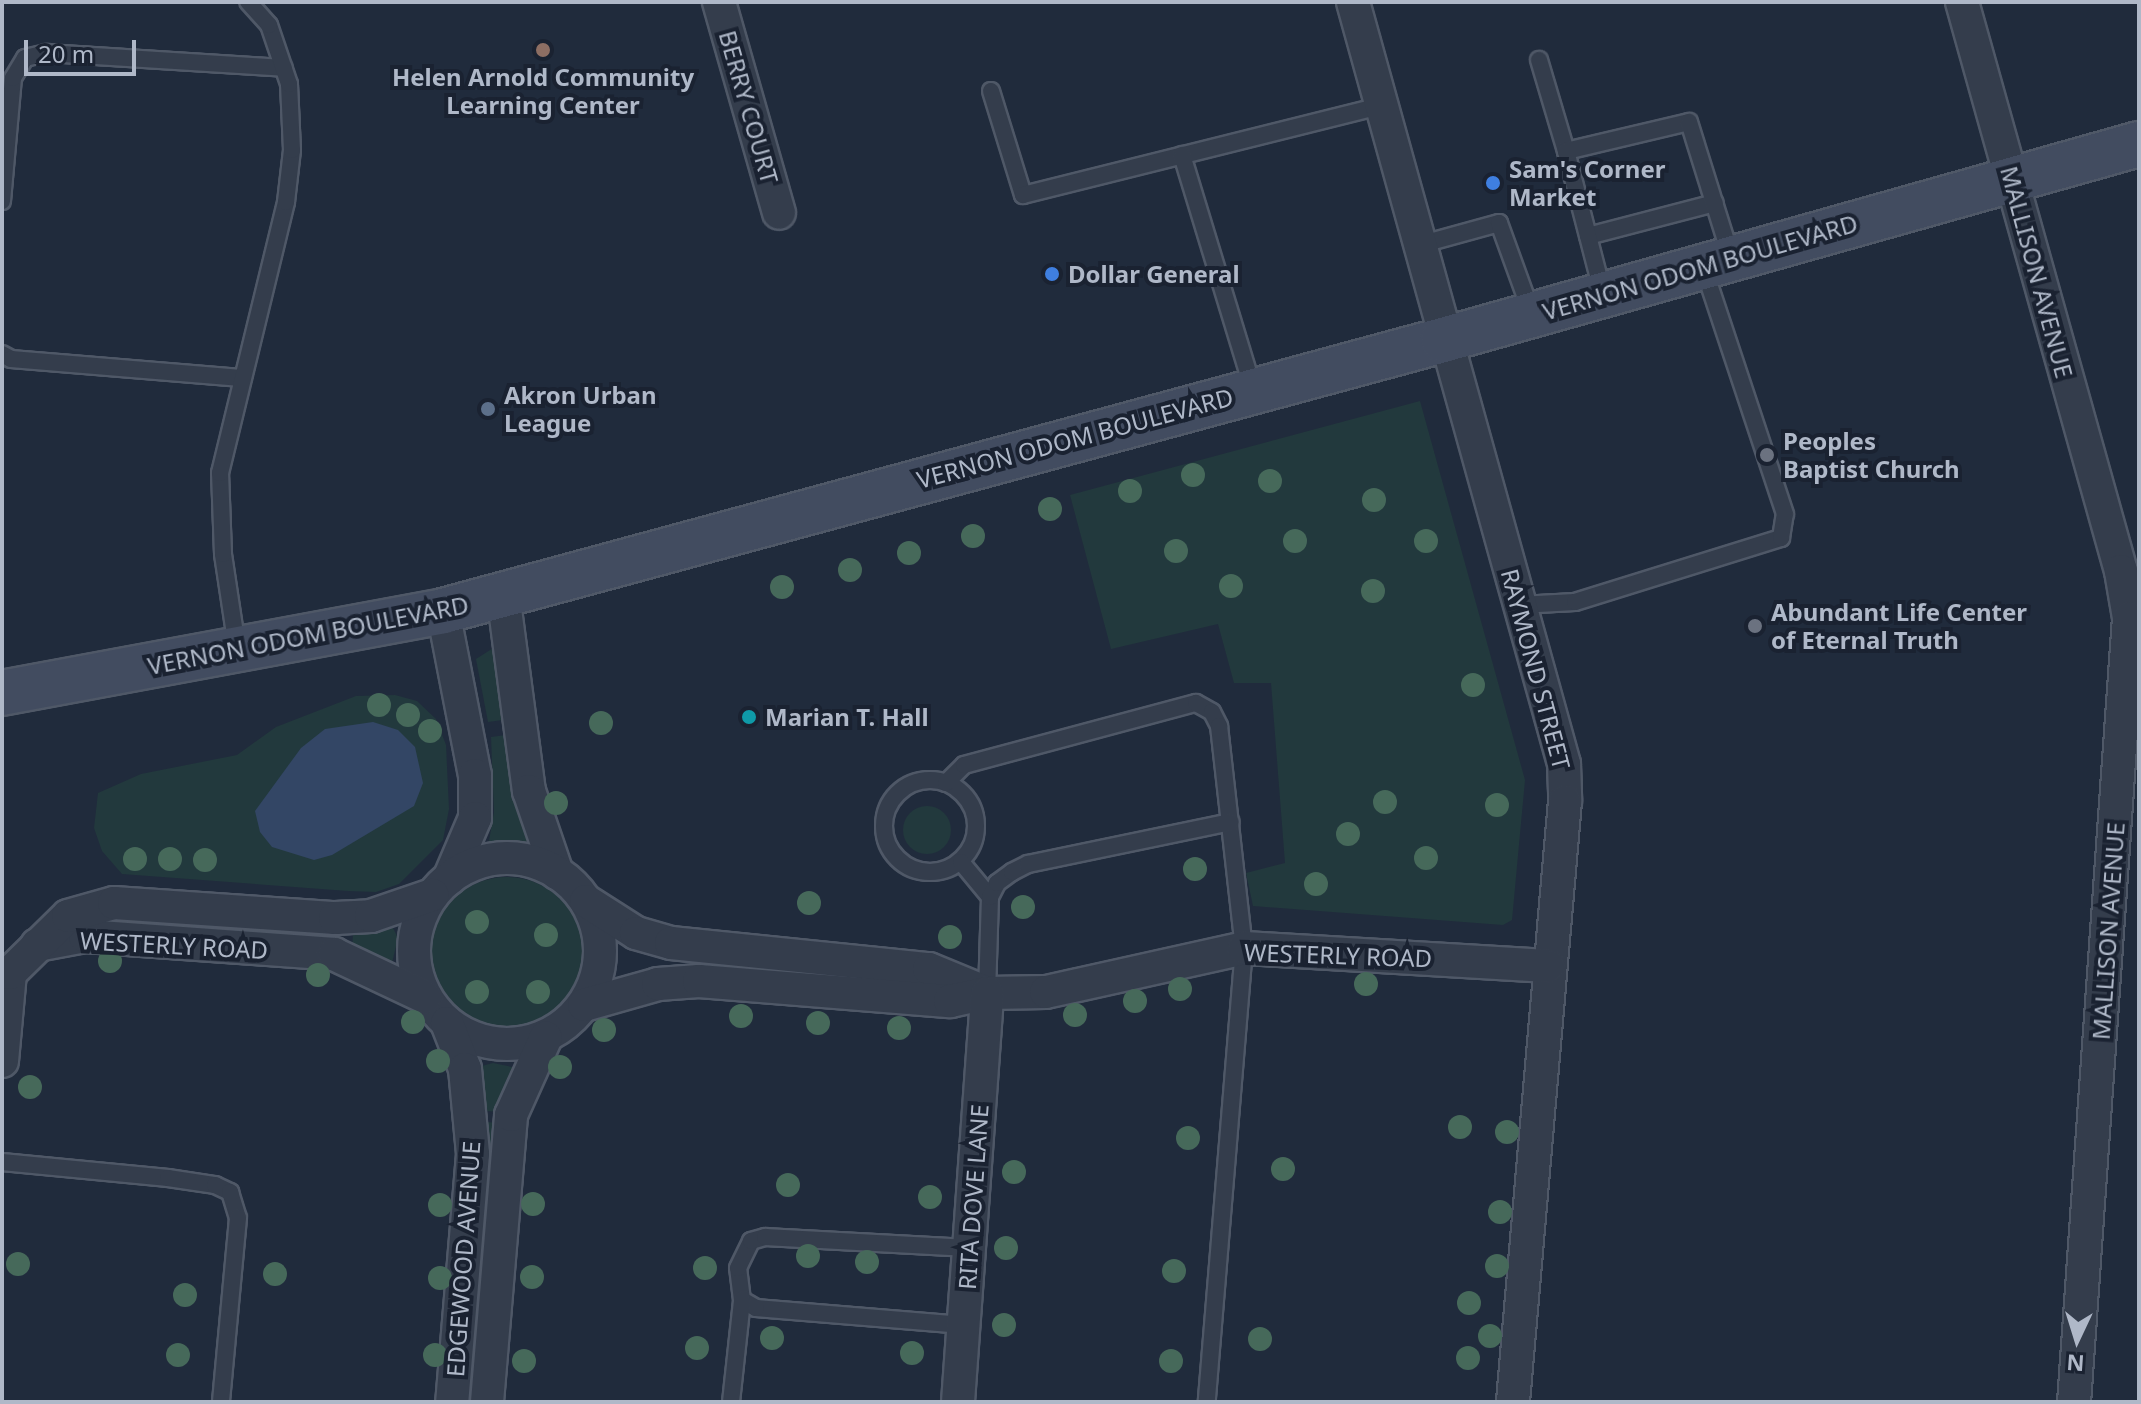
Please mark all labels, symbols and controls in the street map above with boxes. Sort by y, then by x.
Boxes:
scale bar [28,24,140,74]
street label: BERRY COURT [713,27,785,187]
text: 20 m [38,37,94,70]
marker: Helen Arnold Community Learning Center [534,41,552,59]
place label: Helen Arnold Community Learning Center [392,63,694,119]
place label: Sam's Corner Market [1509,155,1666,211]
street label: MALLISON AVENUE [1995,163,2079,381]
marker: Sam's Corner Market [1484,174,1502,192]
street label: VERNON ODOM BOULEVARD [1539,208,1861,326]
place label: Dollar General [1068,260,1240,288]
marker: Dollar General [1043,265,1061,283]
place label: Akron Urban League [504,381,657,437]
street label: VERNON ODOM BOULEVARD [914,382,1236,494]
marker: Akron Urban League [479,400,497,418]
place label: Peoples Baptist Church [1783,427,1960,483]
marker: Peoples Baptist Church [1758,446,1776,464]
street label: RAYMOND STREET [1495,566,1577,772]
street label: VERNON ODOM BOULEVARD [145,590,471,680]
place label: Abundant Life Center of Eternal Truth [1771,598,2027,654]
marker: Abundant Life Center of Eternal Truth [1746,617,1764,635]
place label: Marian T. Hall [765,703,929,731]
marker: Marian T. Hall [740,708,758,726]
street label: MALLISON AVENUE [2086,821,2130,1041]
street label: WESTERLY ROAD [79,926,269,964]
street label: WESTERLY ROAD [1243,937,1433,973]
street label: RITA DOVE LANE [952,1103,994,1291]
street label: EDGEWOOD AVENUE [440,1140,486,1378]
north arrow [2037,1300,2117,1380]
text: N [2065,1348,2085,1380]

